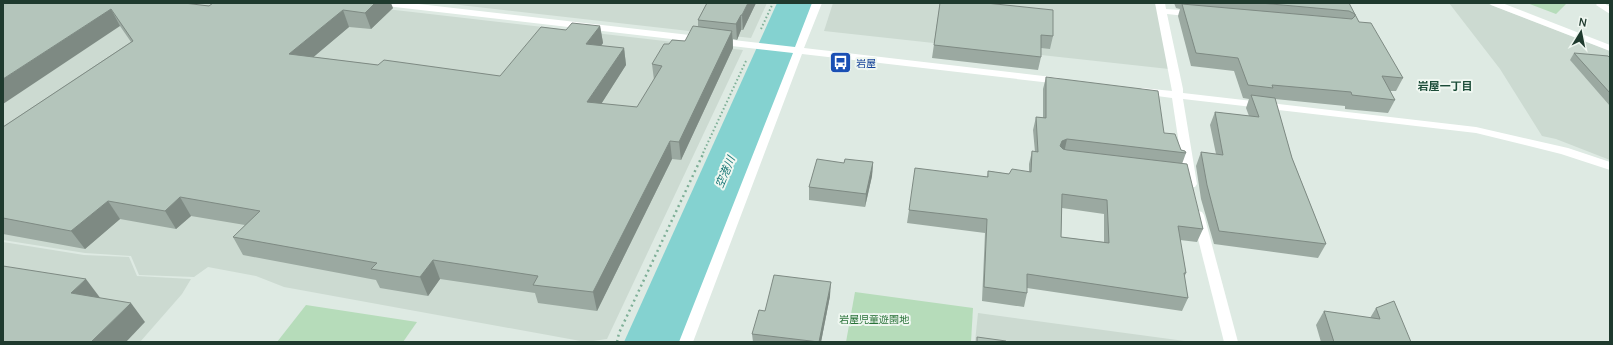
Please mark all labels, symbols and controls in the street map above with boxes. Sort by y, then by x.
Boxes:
north arrow [1561,12,1601,52]
text: N [1578,14,1588,30]
bus stop icon: 岩屋 [827,50,853,76]
place label: 岩屋 [856,56,876,70]
district label: 岩屋一丁目 [1418,78,1473,93]
water label: 空港川 [711,153,738,190]
park label: 岩屋児童遊園地 [839,312,910,326]

